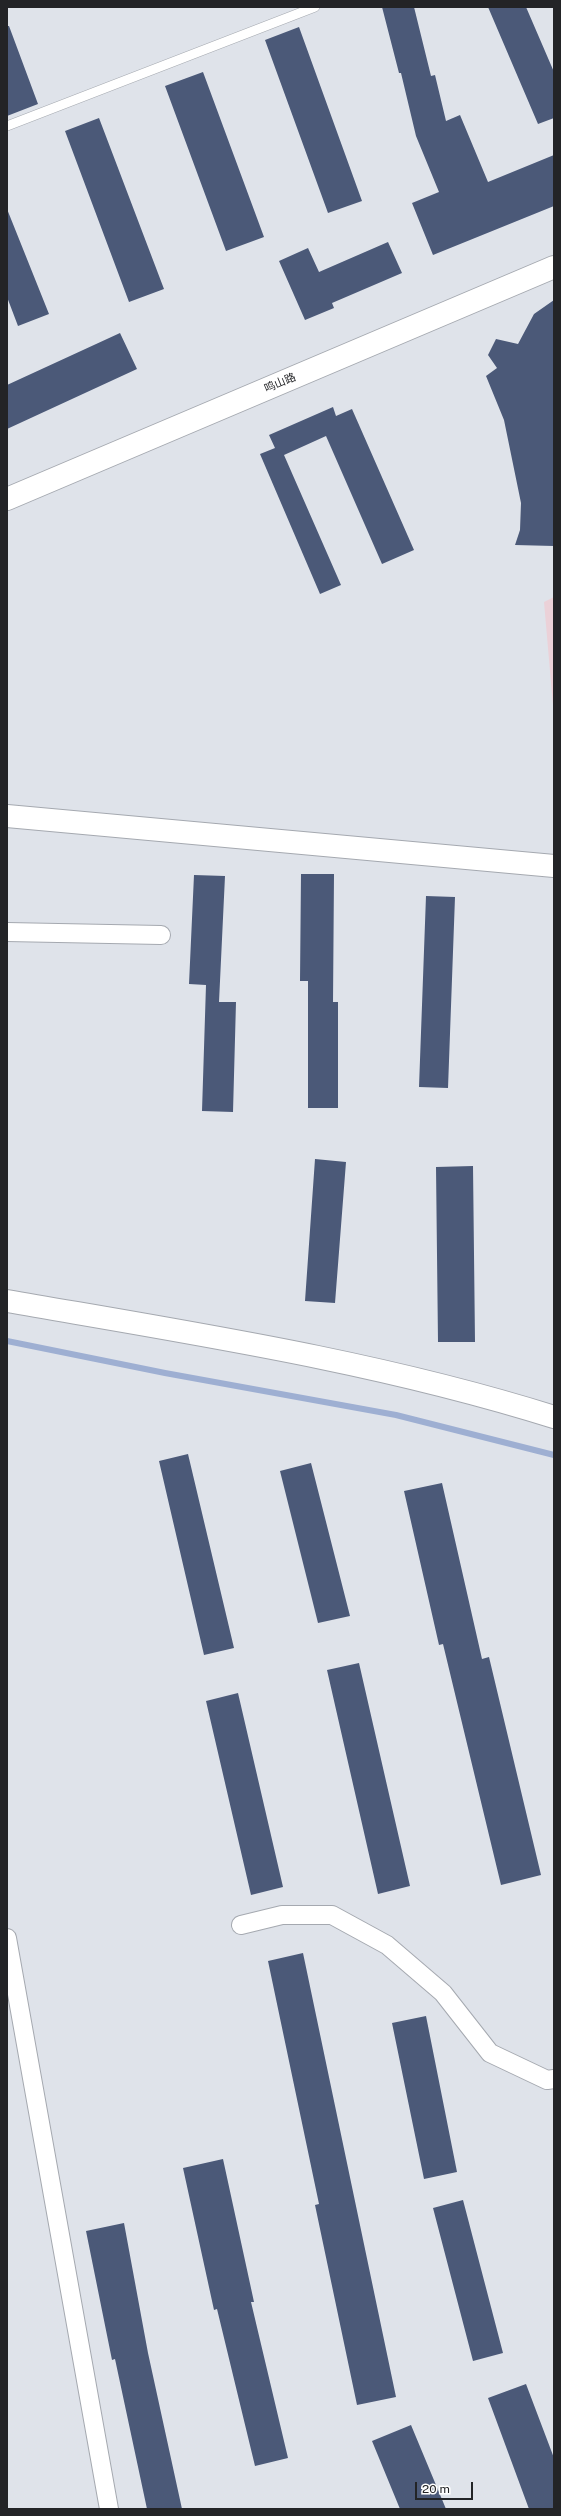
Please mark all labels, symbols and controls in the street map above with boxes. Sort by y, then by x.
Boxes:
street label: 鸣山路 [262,370,298,396]
scale bar [417,2474,475,2500]
text: 20 m [422,2482,450,2496]

